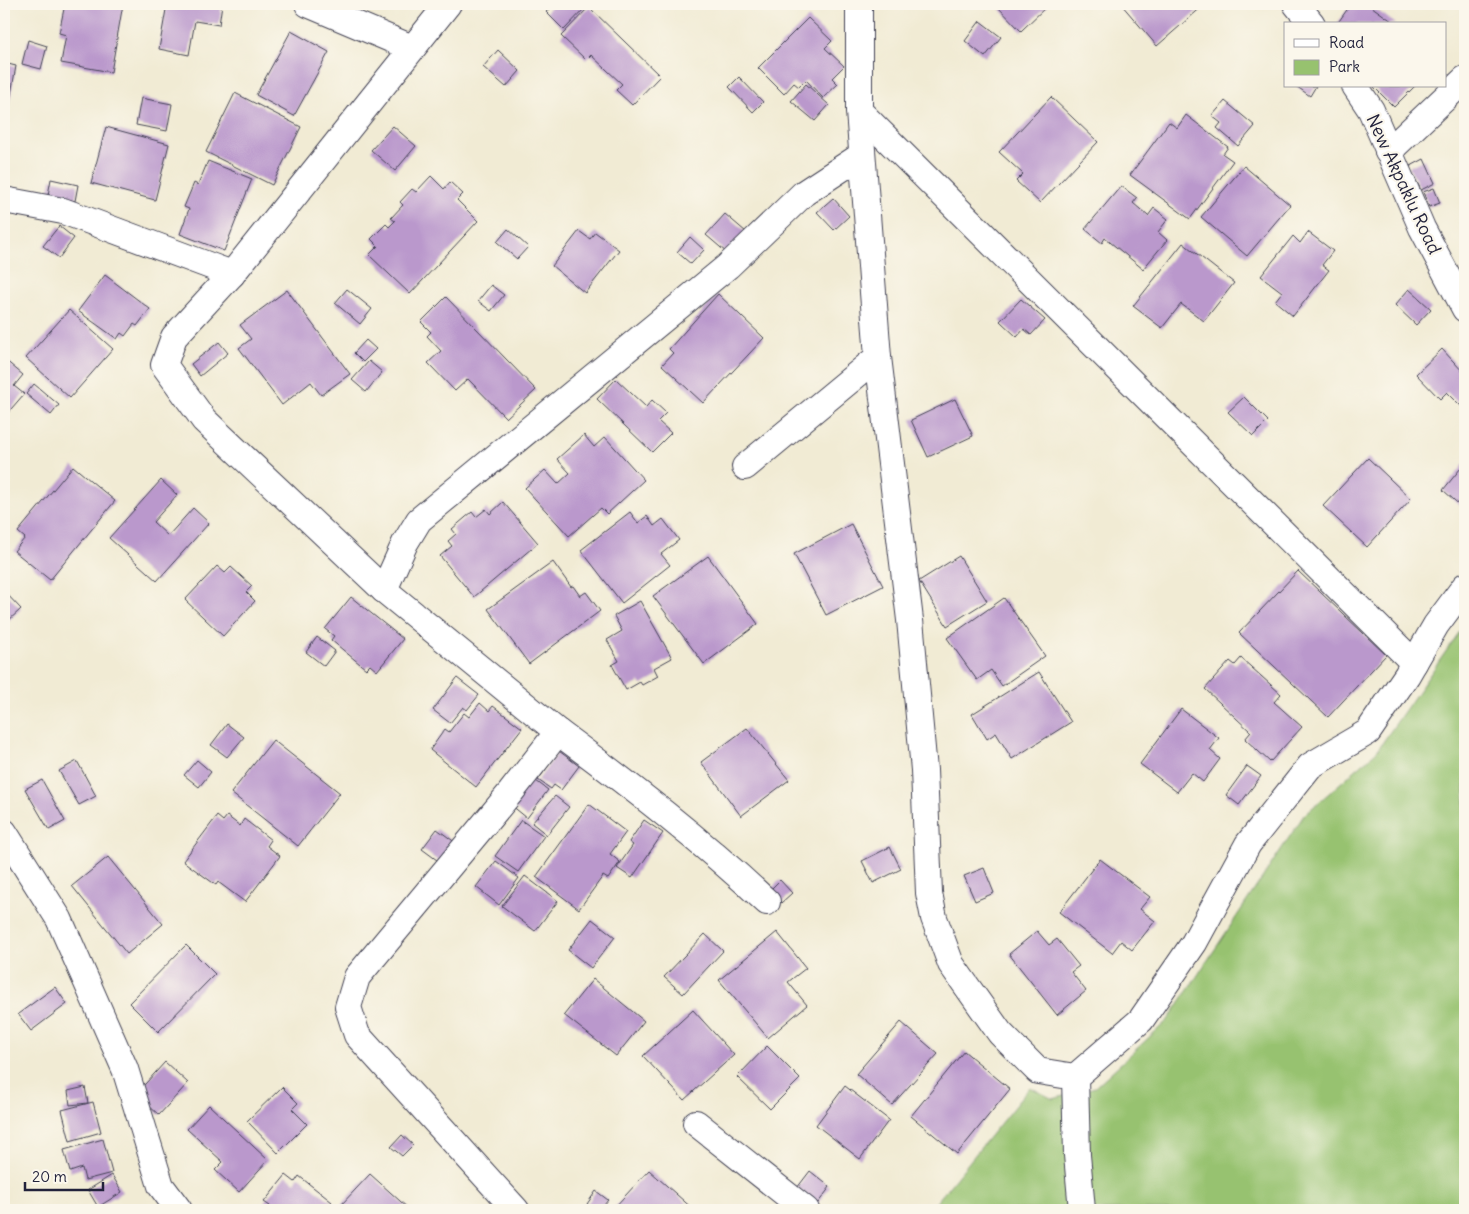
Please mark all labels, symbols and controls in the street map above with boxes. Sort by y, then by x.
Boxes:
legend [1284,22,1446,88]
text: Road [1329,33,1364,52]
text: Park [1329,57,1360,76]
street label: New Akpaklu Road [1361,110,1447,258]
scale bar [25,1159,102,1191]
text: 20 m [32,1167,67,1186]

